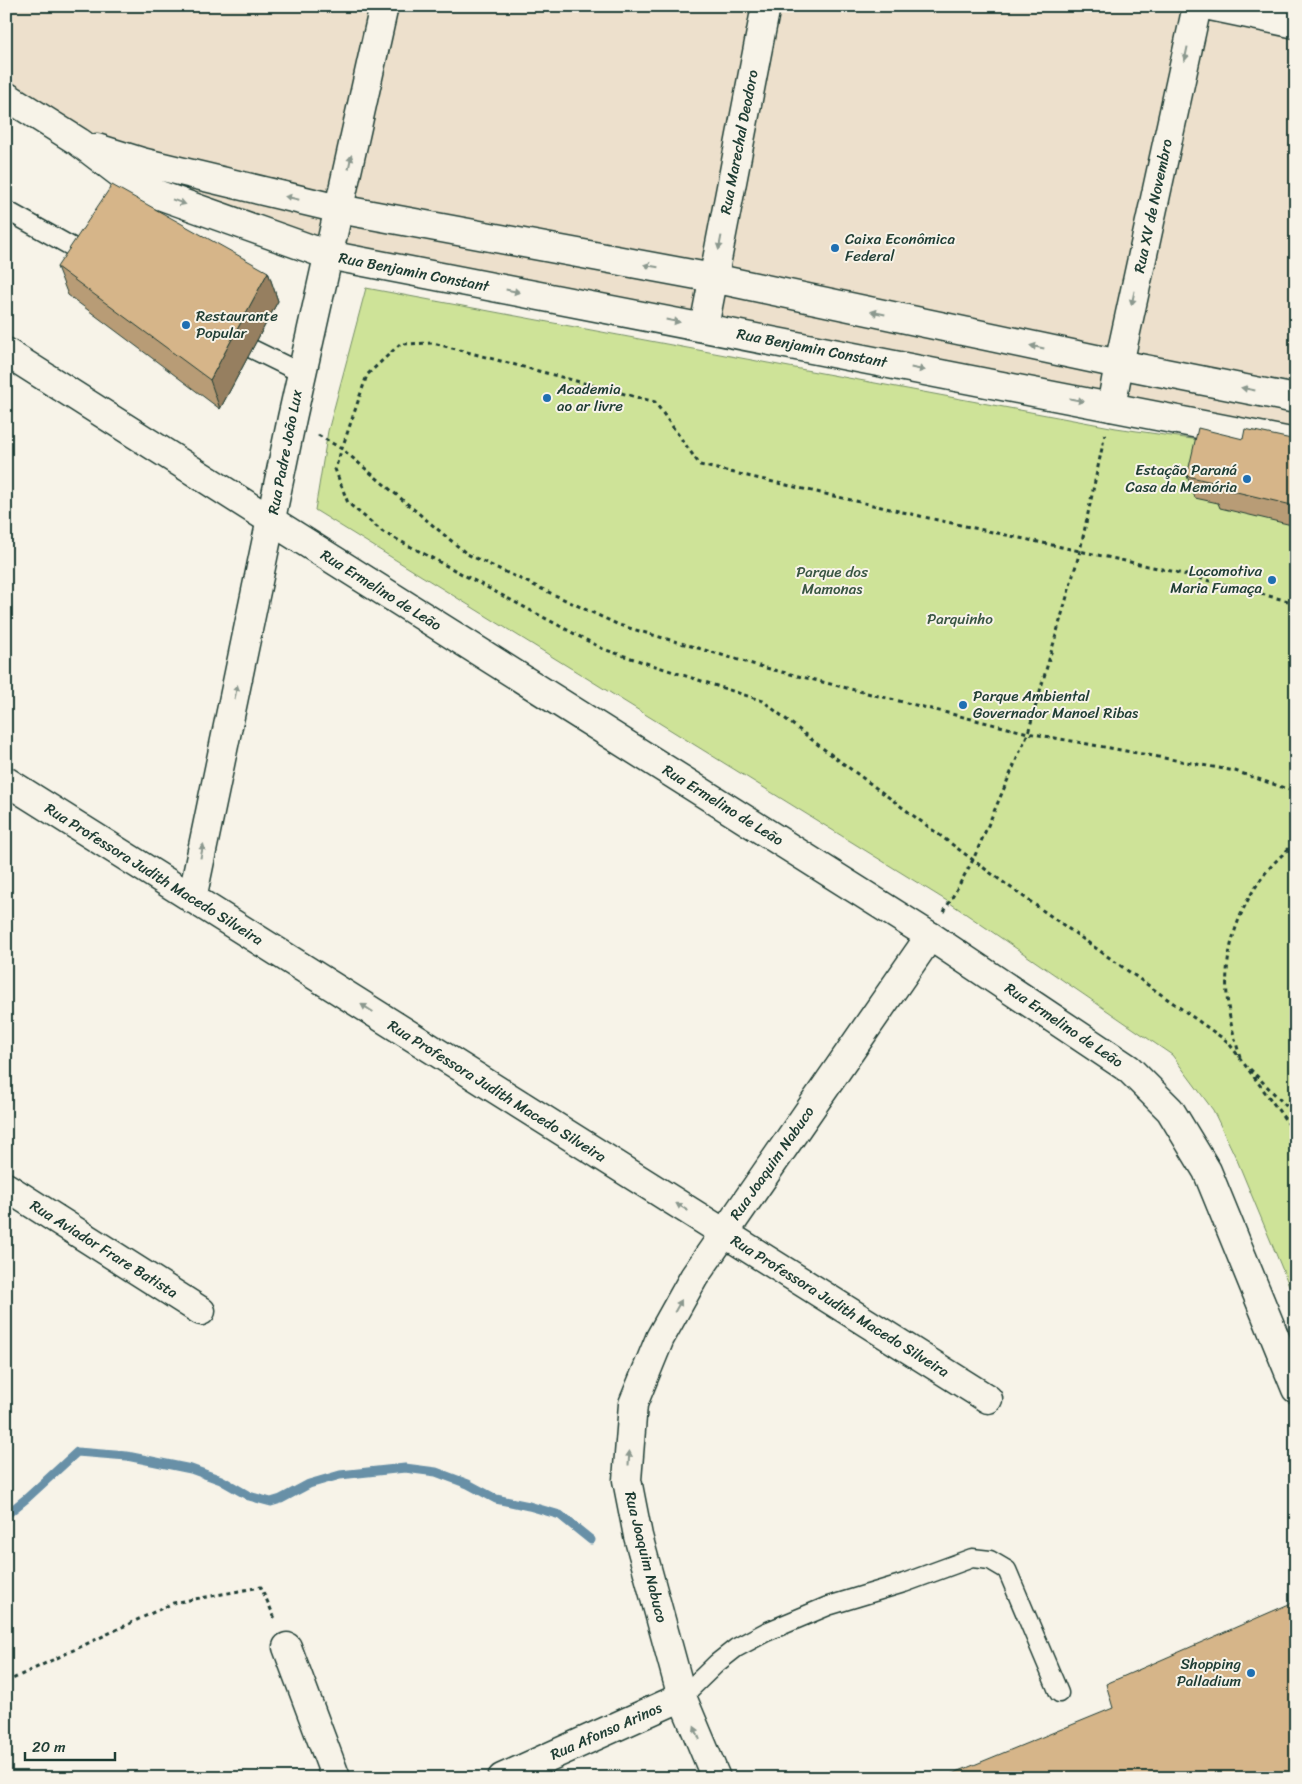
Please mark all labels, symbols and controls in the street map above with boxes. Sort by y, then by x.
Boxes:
one-way arrow [1182,46,1190,62]
street label: Rua Marechal Deodoro [712,67,766,217]
street label: Rua XV de Novembro [1126,136,1180,275]
one-way arrow [346,154,354,169]
one-way arrow [284,194,299,202]
one-way arrow [171,199,186,206]
place label: Caixa Econômica Federal [845,226,955,269]
one-way arrow [715,235,723,251]
marker: Caixa Econômica Federal [829,242,841,254]
street label: Rua Benjamin Constant [337,245,492,300]
one-way arrow [642,262,658,270]
one-way arrow [505,287,521,295]
one-way arrow [1129,291,1137,306]
place label: Restaurante Popular [196,303,278,346]
one-way arrow [871,309,886,317]
one-way arrow [665,317,680,325]
marker: Restaurante Popular [180,319,192,331]
street label: Rua Benjamin Constant [735,321,890,376]
one-way arrow [1030,343,1045,351]
one-way arrow [910,365,926,373]
place label: Academia ao ar livre [556,376,623,419]
one-way arrow [1239,385,1255,393]
street label: Rua Padre João Lux [260,387,310,517]
marker: Academia ao ar livre [541,392,553,404]
one-way arrow [1070,397,1086,405]
place label: Estação Paraná Casa da Memória [1126,457,1237,500]
marker: Estação Paraná Casa da Memória [1241,473,1253,485]
street label: Rua Ermelino de Leão [315,542,447,638]
place label: Locomotiva Maria Fumaça [1170,558,1262,601]
park label: Parque dos Mamonas [796,559,868,602]
marker: Locomotiva Maria Fumaça [1266,574,1278,586]
park label: Parquinho [927,606,993,632]
one-way arrow [232,683,240,699]
place label: Parque Ambiental Governador Manoel Ribas [973,683,1139,726]
marker: Parque Ambiental Governador Manoel Ribas [957,699,969,711]
street label: Rua Ermelino de Leão [657,757,789,853]
street label: Rua Professora Judith Macedo Silveira [40,796,269,952]
one-way arrow [198,843,206,858]
street label: Rua Ermelino de Leão [999,975,1129,1075]
one-way arrow [360,1004,373,1013]
street label: Rua Professora Judith Macedo Silveira [383,1013,612,1169]
street label: Rua Joaquim Nabuco [723,1100,822,1225]
street label: Rua Aviador Frare Batista [25,1193,184,1305]
one-way arrow [675,1203,688,1212]
street label: Rua Professora Judith Macedo Silveira [726,1228,955,1384]
one-way arrow [674,1298,682,1313]
one-way arrow [625,1449,633,1465]
street label: Rua Joaquim Nabuco [617,1489,675,1626]
place label: Shopping Palladium [1177,1651,1241,1694]
marker: Shopping Palladium [1245,1667,1257,1679]
street label: Rua Afonso Arinos [546,1694,667,1767]
one-way arrow [693,1726,701,1740]
scale bar [25,1729,115,1761]
text: 20 m [32,1734,66,1760]

